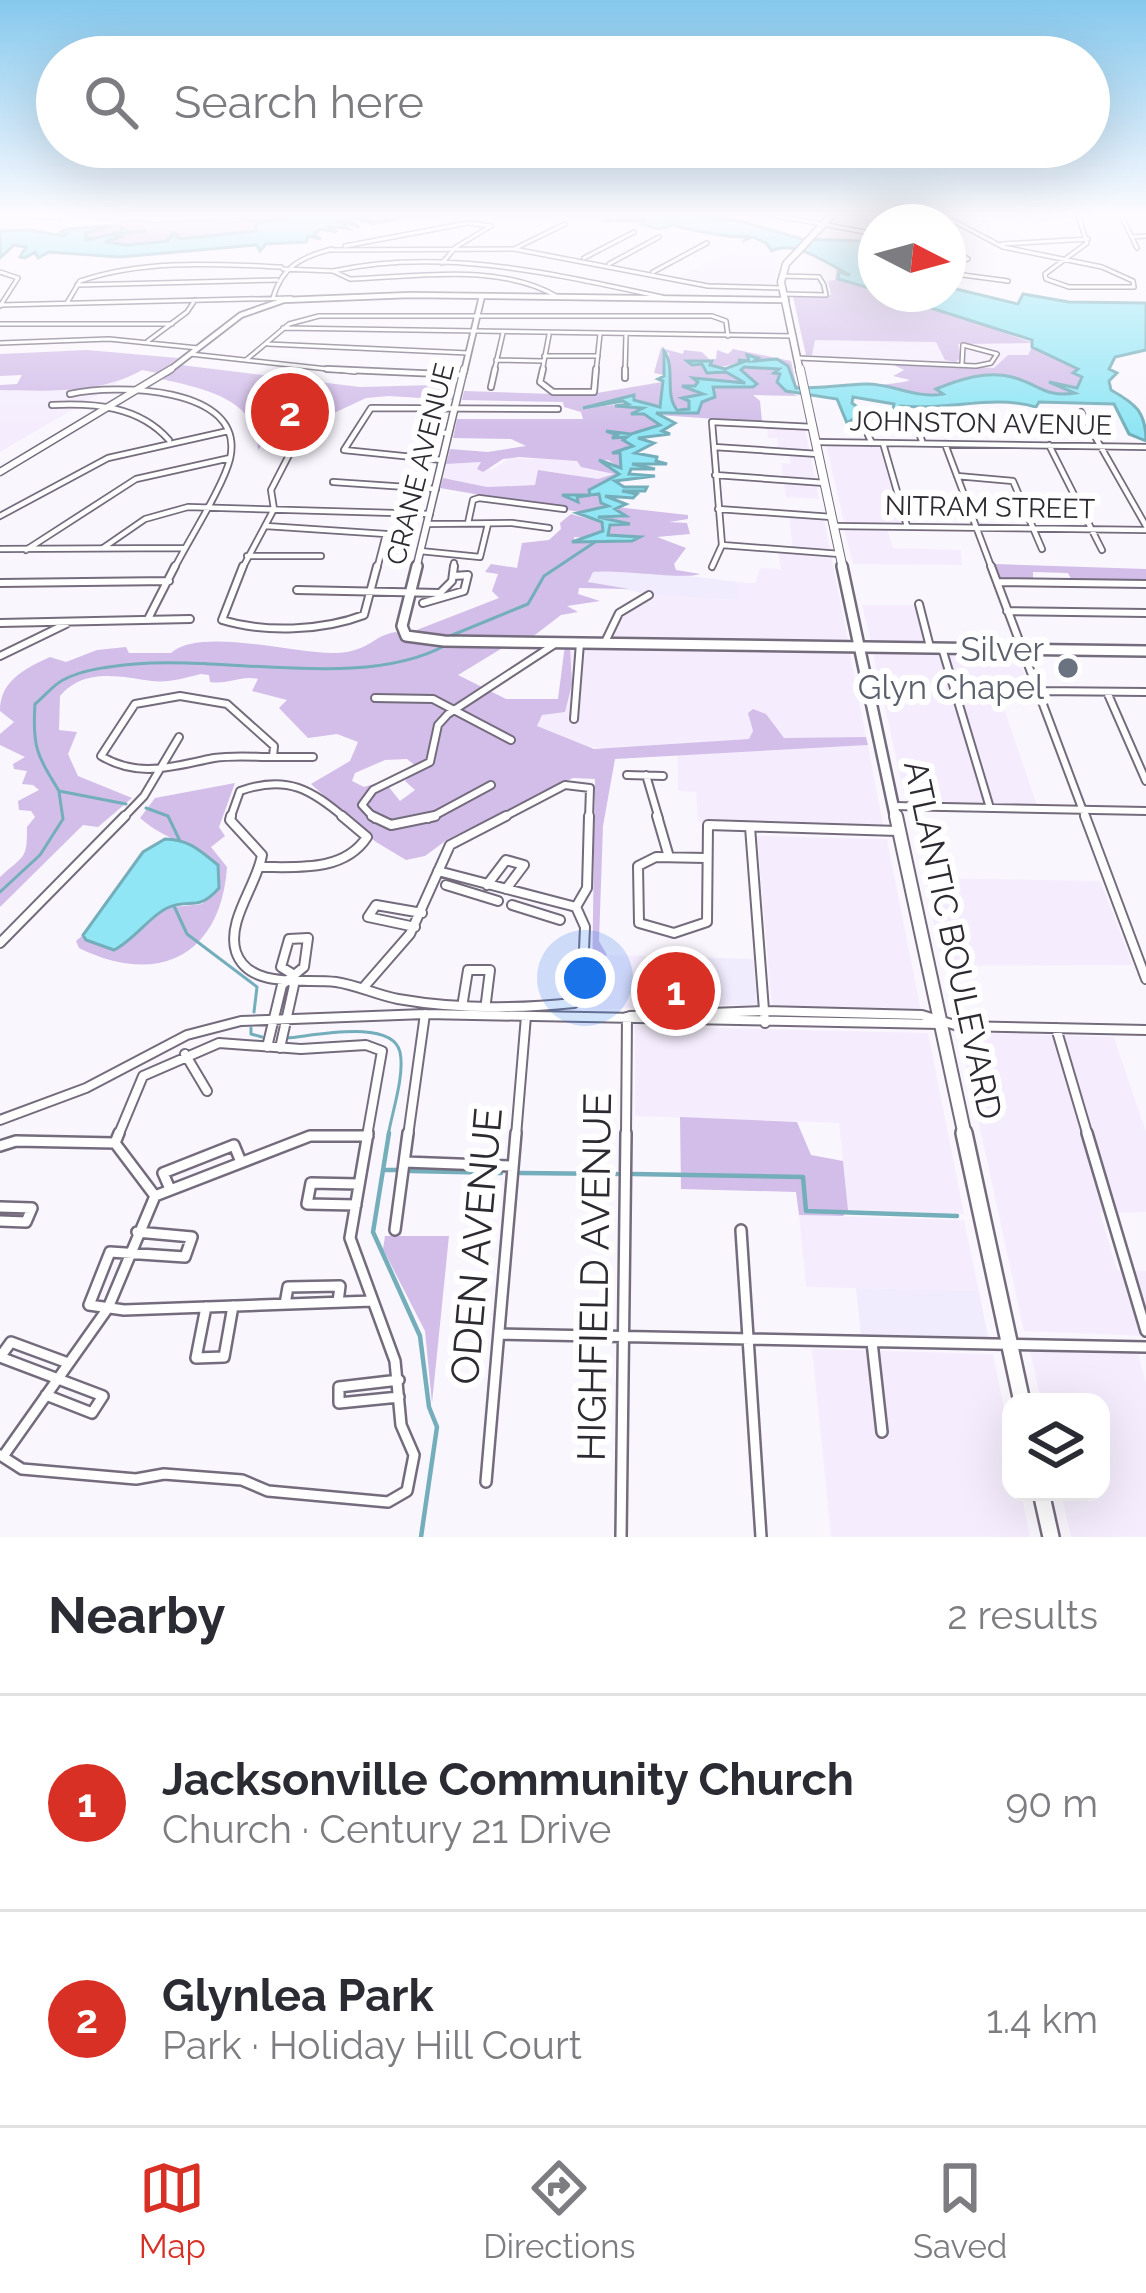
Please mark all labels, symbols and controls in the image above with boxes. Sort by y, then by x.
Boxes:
search box [36,36,1110,168]
icon: search [78,69,144,135]
text: Search here [174,76,424,129]
north arrow [858,204,966,312]
street label: CRANE AVENUE [380,360,460,568]
pin: 2 [251,367,329,457]
street label: JOHNSTON AVENUE [850,405,1112,441]
street label: NITRAM STREET [885,490,1096,524]
place label: Silver Glyn Chapel [858,630,1045,707]
marker: Silver Glyn Chapel [1055,655,1081,681]
street label: ATLANTIC BOULEVARD [896,757,1010,1123]
pin: 1 [637,946,715,1036]
your location [555,948,615,1008]
street label: HIGHFIELD AVENUE [568,1092,620,1462]
street label: ODEN AVENUE [441,1106,511,1386]
map controls [1002,1393,1110,1501]
button: layers [1002,1393,1110,1501]
text: Nearby [48,1585,225,1645]
text: 2 results [947,1592,1098,1638]
text: Jacksonville Community Church [162,1753,854,1806]
text: 1 [77,1780,97,1826]
text: 90 m [1005,1780,1098,1826]
text: Church · Century 21 Drive [162,1806,611,1852]
text: Glynlea Park [162,1969,434,2022]
text: 2 [76,1996,98,2042]
text: 1.4 km [986,1996,1098,2042]
text: Park · Holiday Hill Court [162,2022,582,2068]
tab: Map [139,2155,206,2266]
tab: Directions [483,2155,636,2266]
tab: Saved [913,2155,1007,2266]

